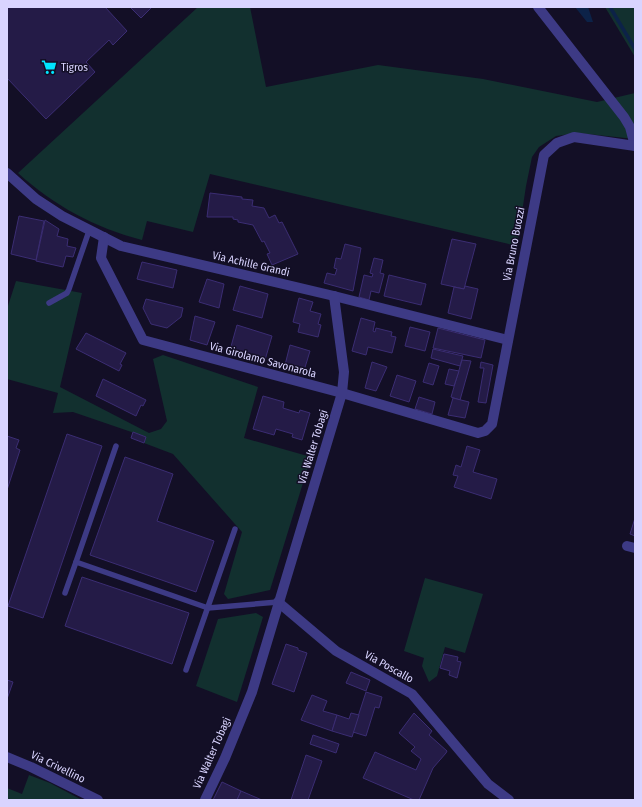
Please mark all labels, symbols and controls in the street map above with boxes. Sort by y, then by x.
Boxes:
supermarket icon: Tigros [40,58,58,76]
place label: Tigros [61,61,88,74]
street label: Via Bruno Buozzi [500,206,528,282]
street label: Via Achille Grandi [211,249,291,279]
street label: Via Girolamo Savonarola [208,340,318,380]
street label: Via Walter Tobagi [296,408,331,486]
street label: Via Poscallo [362,648,416,686]
street label: Via Walter Tobagi [190,715,234,791]
street label: Via Crivellino [29,748,87,786]

